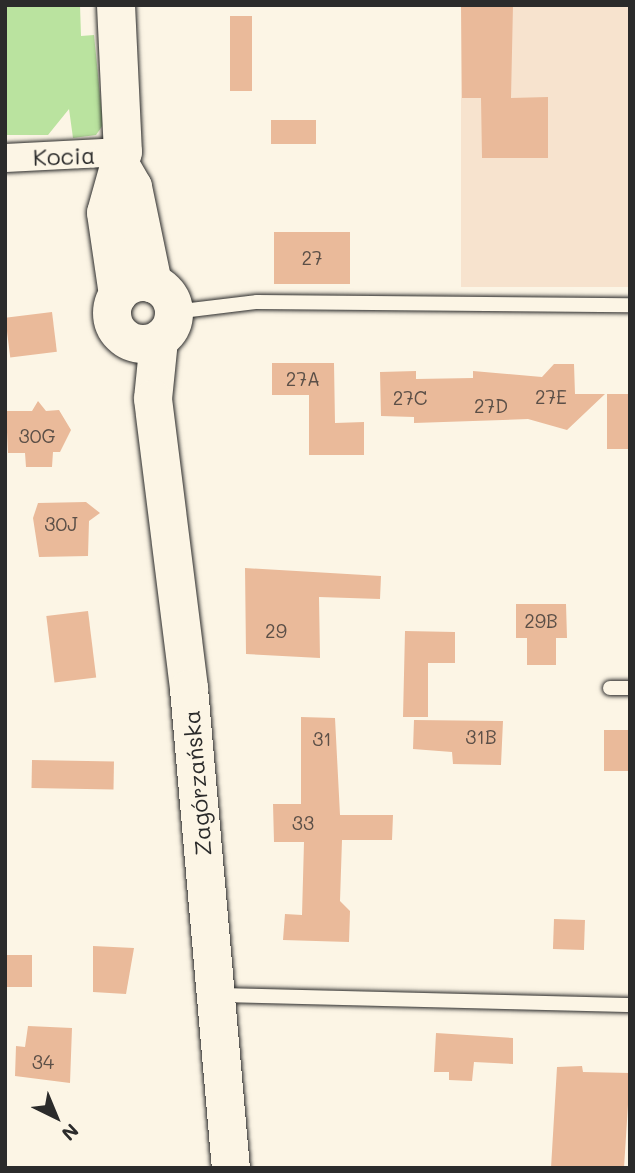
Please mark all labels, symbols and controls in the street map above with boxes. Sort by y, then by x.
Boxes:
street label: Kocia [32,141,96,171]
house number: 27 [301,247,323,269]
house number: 27A [286,368,320,390]
house number: 27E [535,386,567,408]
house number: 27C [393,387,427,409]
house number: 27D [474,395,508,417]
house number: 30G [19,425,55,447]
house number: 30J [44,513,78,535]
house number: 29B [524,610,558,632]
house number: 29 [265,620,287,642]
street label: Zagórzańska [177,709,217,857]
house number: 31B [465,726,497,748]
house number: 31 [312,728,332,750]
house number: 33 [292,812,314,834]
house number: 34 [32,1051,54,1073]
north arrow [21,1082,91,1152]
text: N [57,1119,84,1147]

